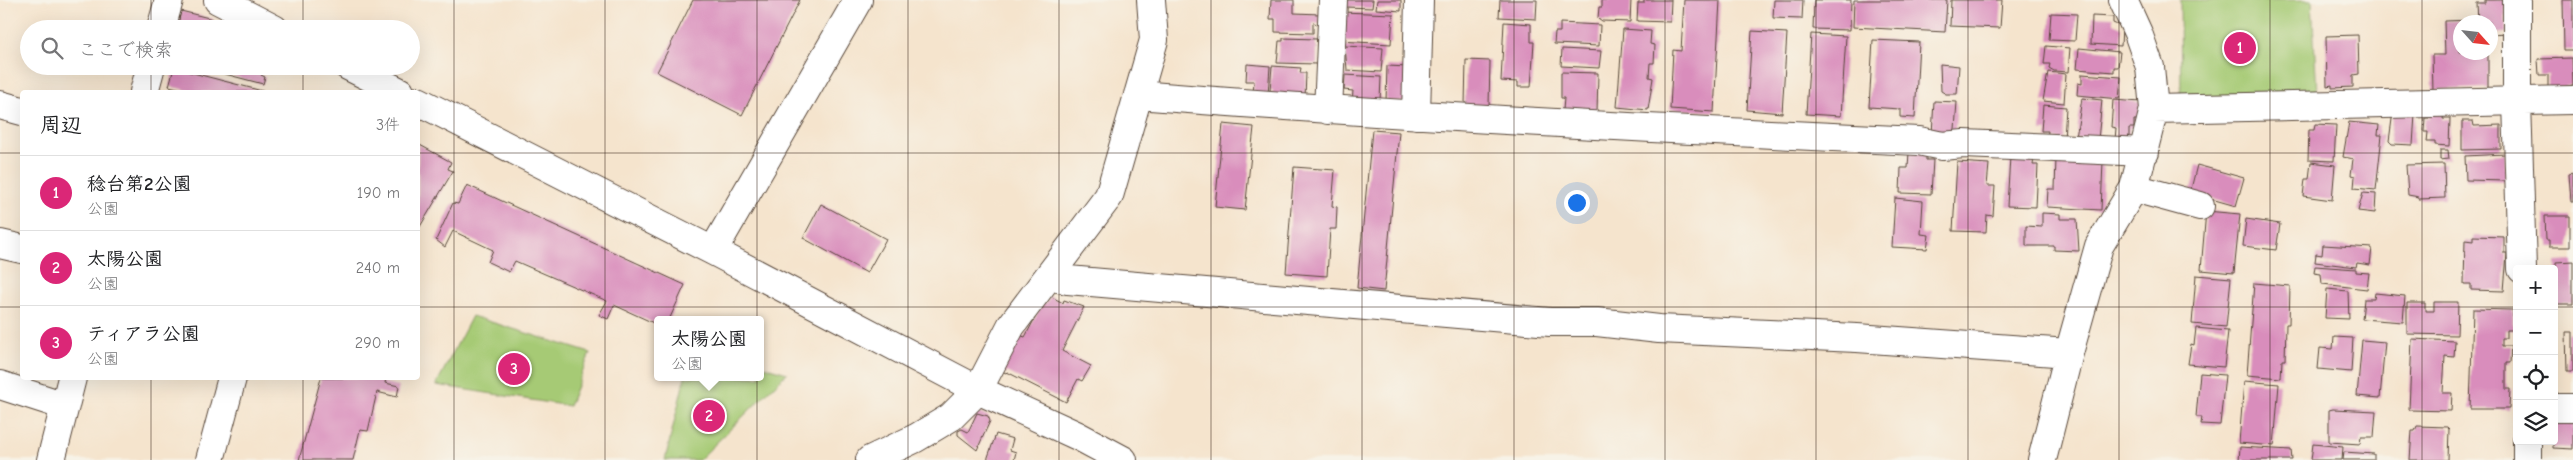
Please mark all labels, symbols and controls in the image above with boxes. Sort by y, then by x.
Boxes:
north arrow [2453,15,2498,60]
search box [20,20,420,75]
pin: 1 [2224,29,2256,67]
icon: search [38,34,66,62]
text: ここで検索 [78,39,173,61]
text: 周辺 [40,113,82,137]
text: 3件 [376,116,400,134]
text: 稔台第2公園 [87,173,191,195]
text: 1 [53,184,59,202]
text: 190 m [357,184,400,202]
your location [1564,190,1590,216]
text: 公園 [87,200,119,218]
text: 太陽公園 [87,248,163,270]
text: 2 [52,259,60,277]
text: 240 m [356,259,400,277]
map controls [2513,265,2558,445]
button: + [2513,265,2558,310]
text: 公園 [87,275,119,293]
button: − [2513,310,2558,355]
popup [654,316,764,381]
text: ティアラ公園 [87,323,200,345]
text: 太陽公園 [671,328,747,350]
text: 3 [52,334,60,352]
text: 290 m [355,334,400,352]
text: 公園 [87,350,119,368]
pin: 3 [498,350,530,388]
text: 公園 [671,355,703,373]
button: locate [2513,355,2558,400]
pin: 2 [693,397,725,435]
button: layers [2513,400,2558,445]

